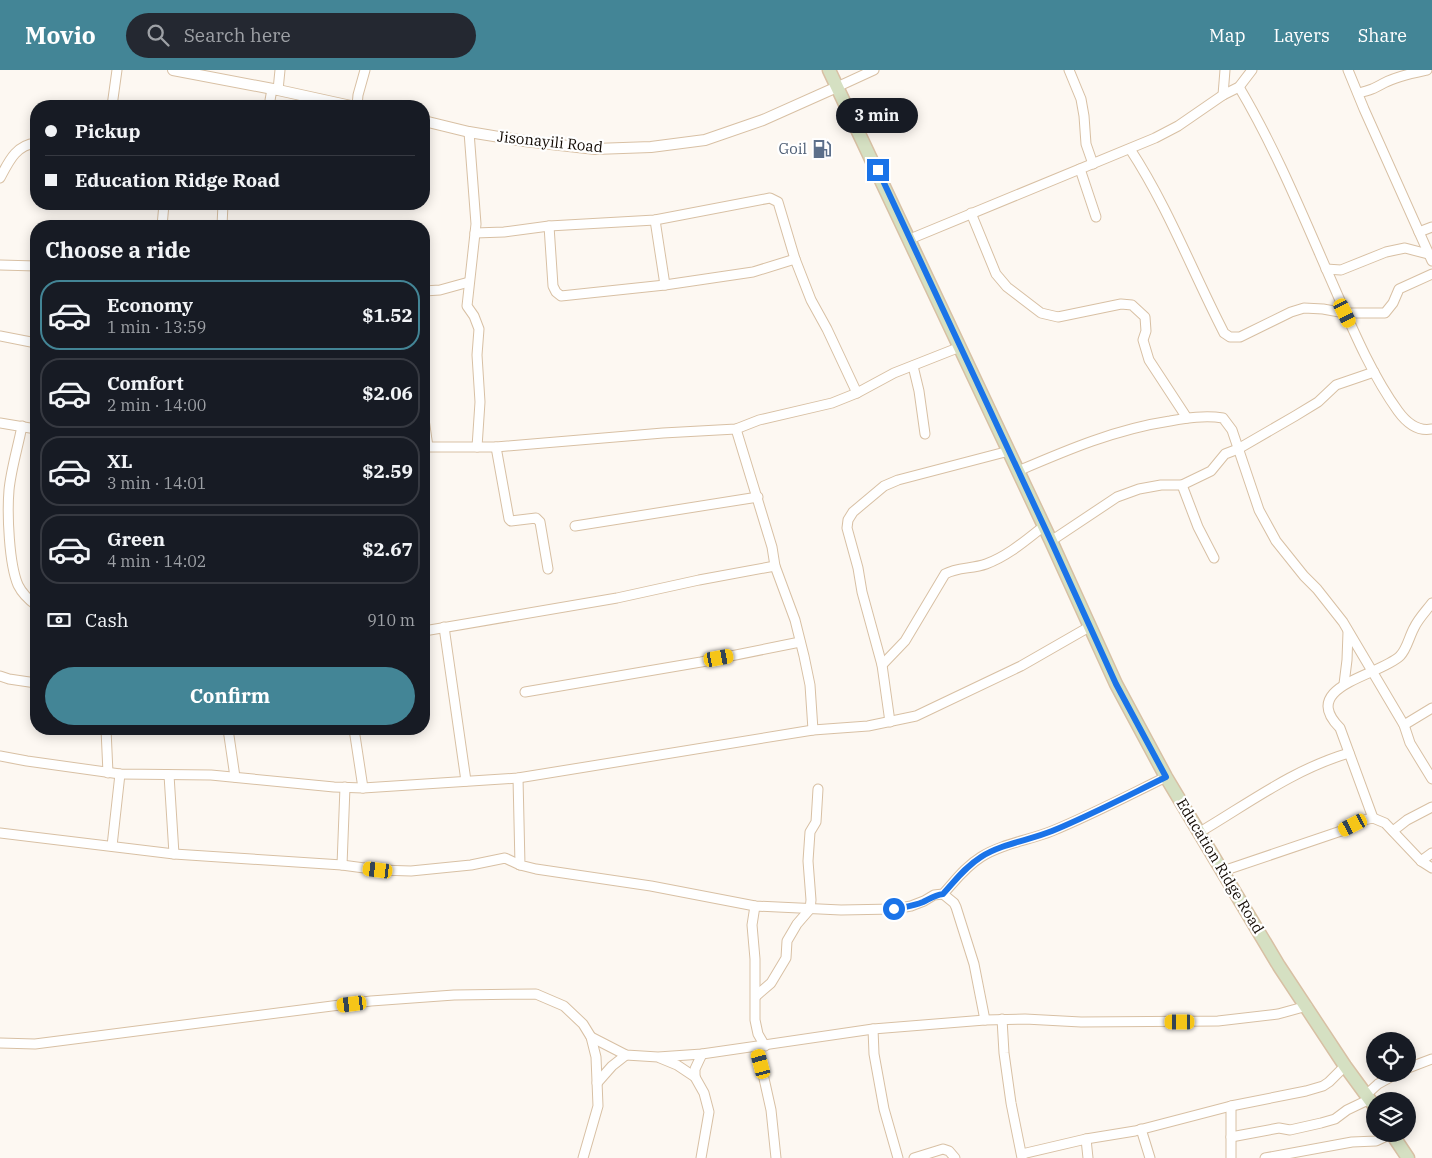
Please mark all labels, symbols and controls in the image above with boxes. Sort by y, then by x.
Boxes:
search box [126,13,476,58]
text: Movio [25,19,96,51]
icon: search [144,21,172,49]
text: Search here [184,23,291,47]
text: Map [1209,24,1246,47]
text: Layers [1274,24,1330,47]
text: Share [1358,24,1407,47]
callout: 3 min [837,98,919,132]
text: 3 min [855,105,899,125]
text: Pickup [75,119,140,143]
street label: Jisonayili Road [496,127,604,157]
fuel station icon: Goil [811,138,833,160]
place label: Goil [778,139,807,158]
route end [867,159,889,181]
text: Education Ridge Road [75,168,280,192]
text: Choose a ride [45,235,191,264]
icon: car [47,293,92,338]
text: Economy [107,293,193,317]
car [1331,296,1358,330]
text: $1.52 [362,303,413,327]
text: 1 min · 13:59 [107,317,206,337]
icon: car [47,371,92,416]
text: Comfort [107,371,184,395]
text: $2.06 [362,381,413,405]
text: 2 min · 14:00 [107,395,206,415]
icon: car [47,449,92,494]
text: XL [107,449,133,473]
text: $2.59 [362,459,413,483]
text: 3 min · 14:01 [107,473,206,493]
icon: car [47,527,92,572]
text: Green [107,527,165,551]
text: $2.67 [362,537,413,561]
text: 4 min · 14:02 [107,551,206,571]
icon: cash [45,606,73,634]
text: Cash [85,608,129,632]
text: 910 m [367,610,415,630]
car [702,648,735,668]
button: Confirm [45,667,415,725]
street label: Education Ridge Road [1173,795,1268,937]
car [1336,812,1369,838]
car [362,861,393,879]
route start [883,898,905,920]
car [336,995,367,1013]
car [1165,1015,1195,1030]
map controls [1366,1032,1416,1142]
button: locate [1366,1032,1416,1082]
car [749,1048,772,1080]
button: layers [1366,1092,1416,1142]

